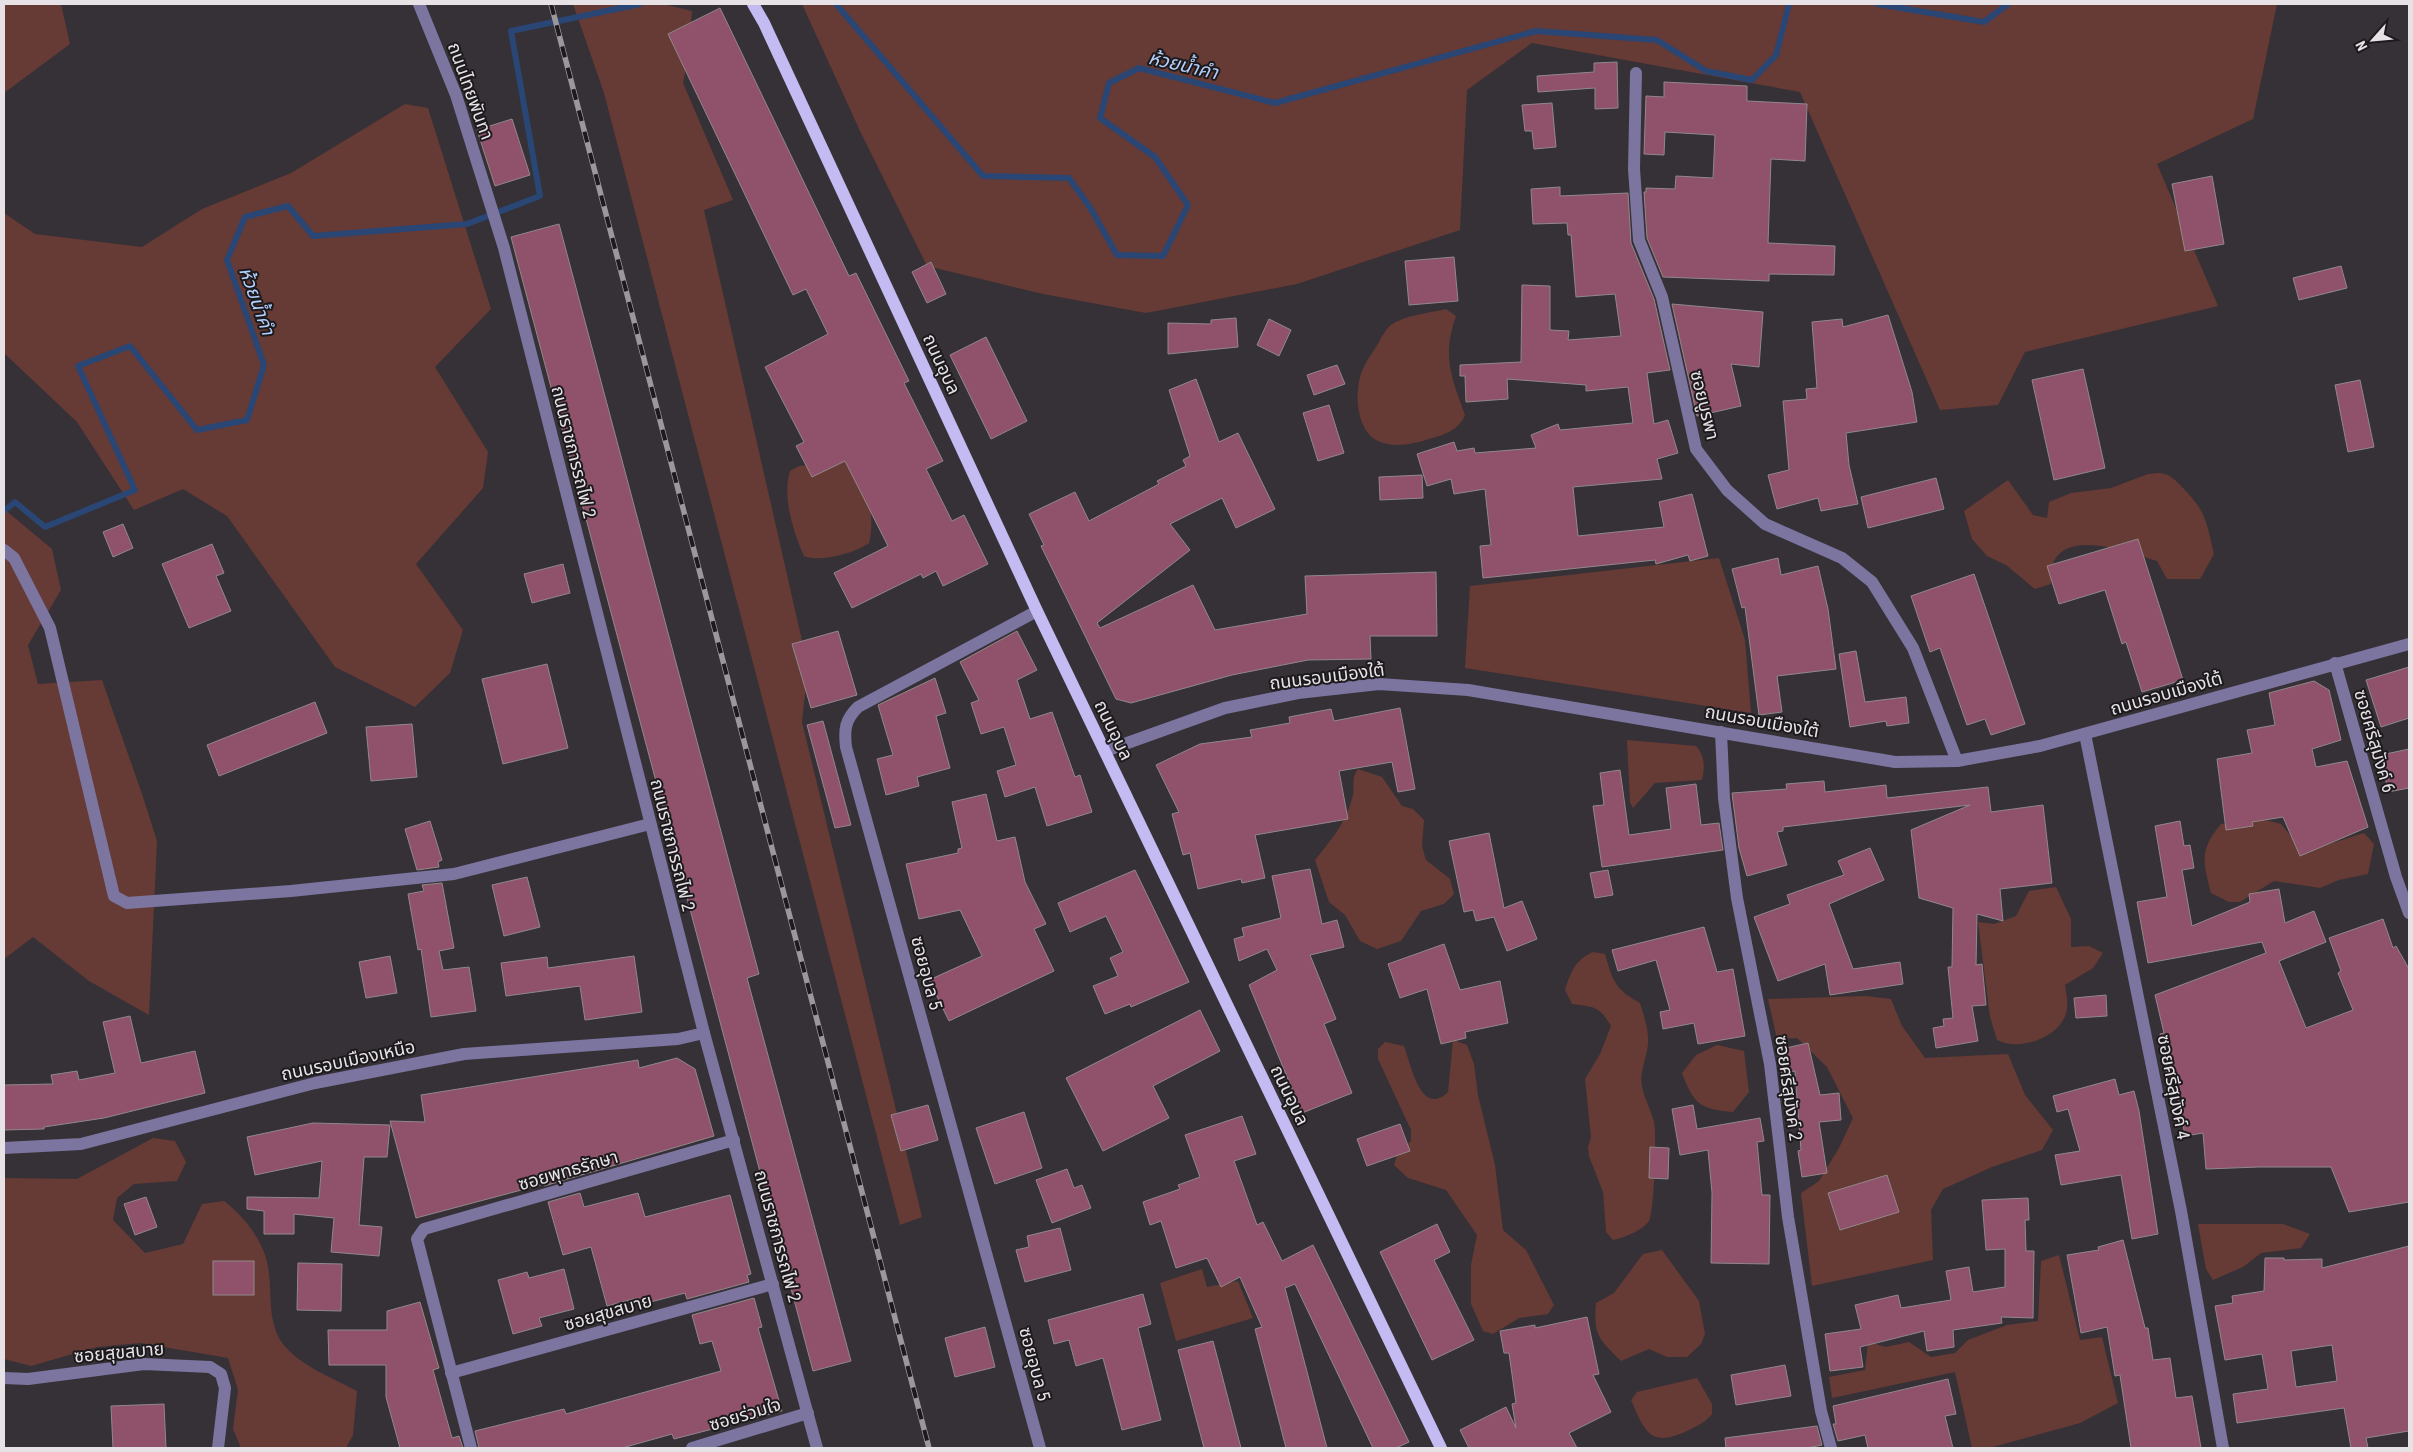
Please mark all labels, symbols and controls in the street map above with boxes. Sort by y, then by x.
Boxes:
north arrow [2348,15,2398,65]
text: N [2352,38,2370,53]
street label: ถนนไทยพันทา [444,40,498,142]
water label: ห้วยน้ำคำ [1146,44,1222,84]
water label: ห้วยน้ำคำ [234,263,282,339]
street label: ถนนอุบล [918,330,965,398]
street label: ซอยบูรพา [1684,368,1724,442]
street label: ถนนราชการรถไฟ 2 [547,384,601,521]
street label: ถนนรอบเมืองใต้ [1268,659,1386,693]
street label: ถนนรอบเมืองใต้ [2107,667,2225,719]
street label: ซอยศรีสุมังค์ 6 [2349,687,2400,795]
street label: ถนนอุบล [1090,696,1138,764]
street label: ถนนรอบเมืองใต้ [1703,701,1821,741]
street label: ถนนราชการรถไฟ 2 [646,777,700,914]
street label: ซอยอุบล 5 [906,934,947,1013]
street label: ซอยศรีสุมังค์ 4 [2153,1033,2194,1141]
street label: ซอยศรีสุมังค์ 2 [1770,1034,1807,1142]
street label: ถนนรอบเมืองเหนือ [279,1036,417,1084]
street label: ถนนอุบล [1266,1061,1314,1129]
street label: ซอยพุทธรักษา [516,1146,621,1195]
street label: ถนนราชการรถไฟ 2 [750,1168,806,1304]
street label: ซอยสุขสบาย [562,1289,655,1336]
street label: ซอยอุบล 5 [1014,1325,1055,1404]
street label: ซอยสุขสบาย [73,1338,165,1367]
street label: ซอยร่วมใจ [707,1393,783,1435]

